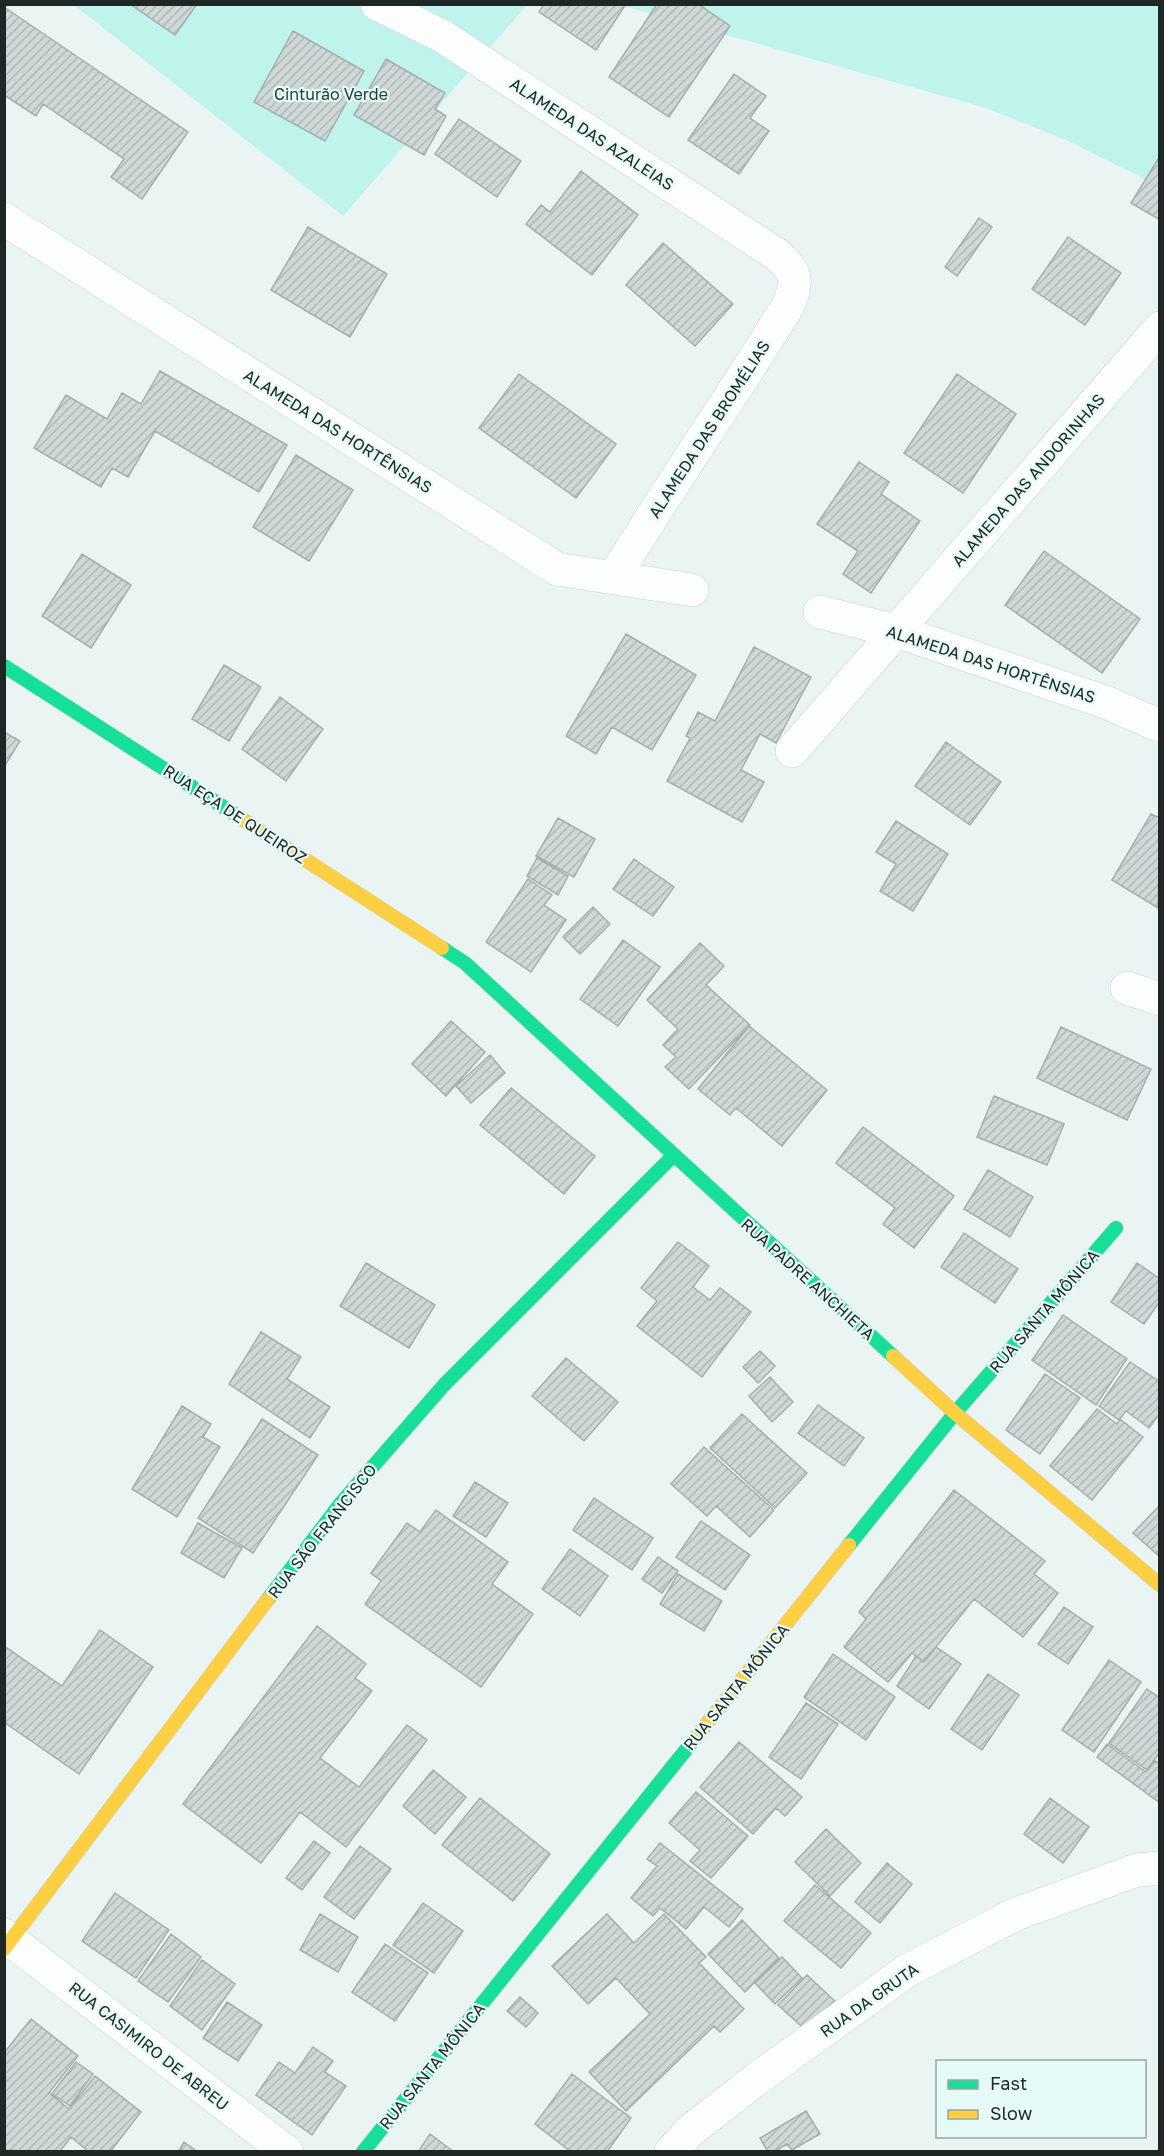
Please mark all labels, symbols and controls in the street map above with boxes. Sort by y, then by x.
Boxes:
street label: ALAMEDA DAS AZALEIAS [506,73,678,195]
park label: Cinturão Verde [274,84,388,104]
street label: ALAMEDA DAS BROMÉLIAS [644,336,774,522]
street label: ALAMEDA DAS HORTÊNSIAS [240,365,436,497]
street label: ALAMEDA DAS ANDORINHAS [947,389,1109,571]
street label: ALAMEDA DAS HORTÊNSIAS [884,621,1098,707]
street label: RUA EÇA DE QUEIROZ [160,760,310,868]
street label: RUA PADRE ANCHIETA [737,1214,879,1344]
street label: RUA SANTA MÔNICA [985,1245,1103,1377]
street label: RUA SÃO FRANCISCO [263,1460,381,1602]
street label: RUA SANTA MÔNICA [679,1619,793,1754]
street label: RUA DA GRUTA [816,1959,922,2041]
street label: RUA CASIMIRO DE ABREU [65,1977,233,2115]
street label: RUA SANTA MÔNICA [375,1998,489,2133]
legend [936,2060,1146,2138]
text: Fast [990,2072,1027,2094]
text: Slow [990,2102,1033,2124]

